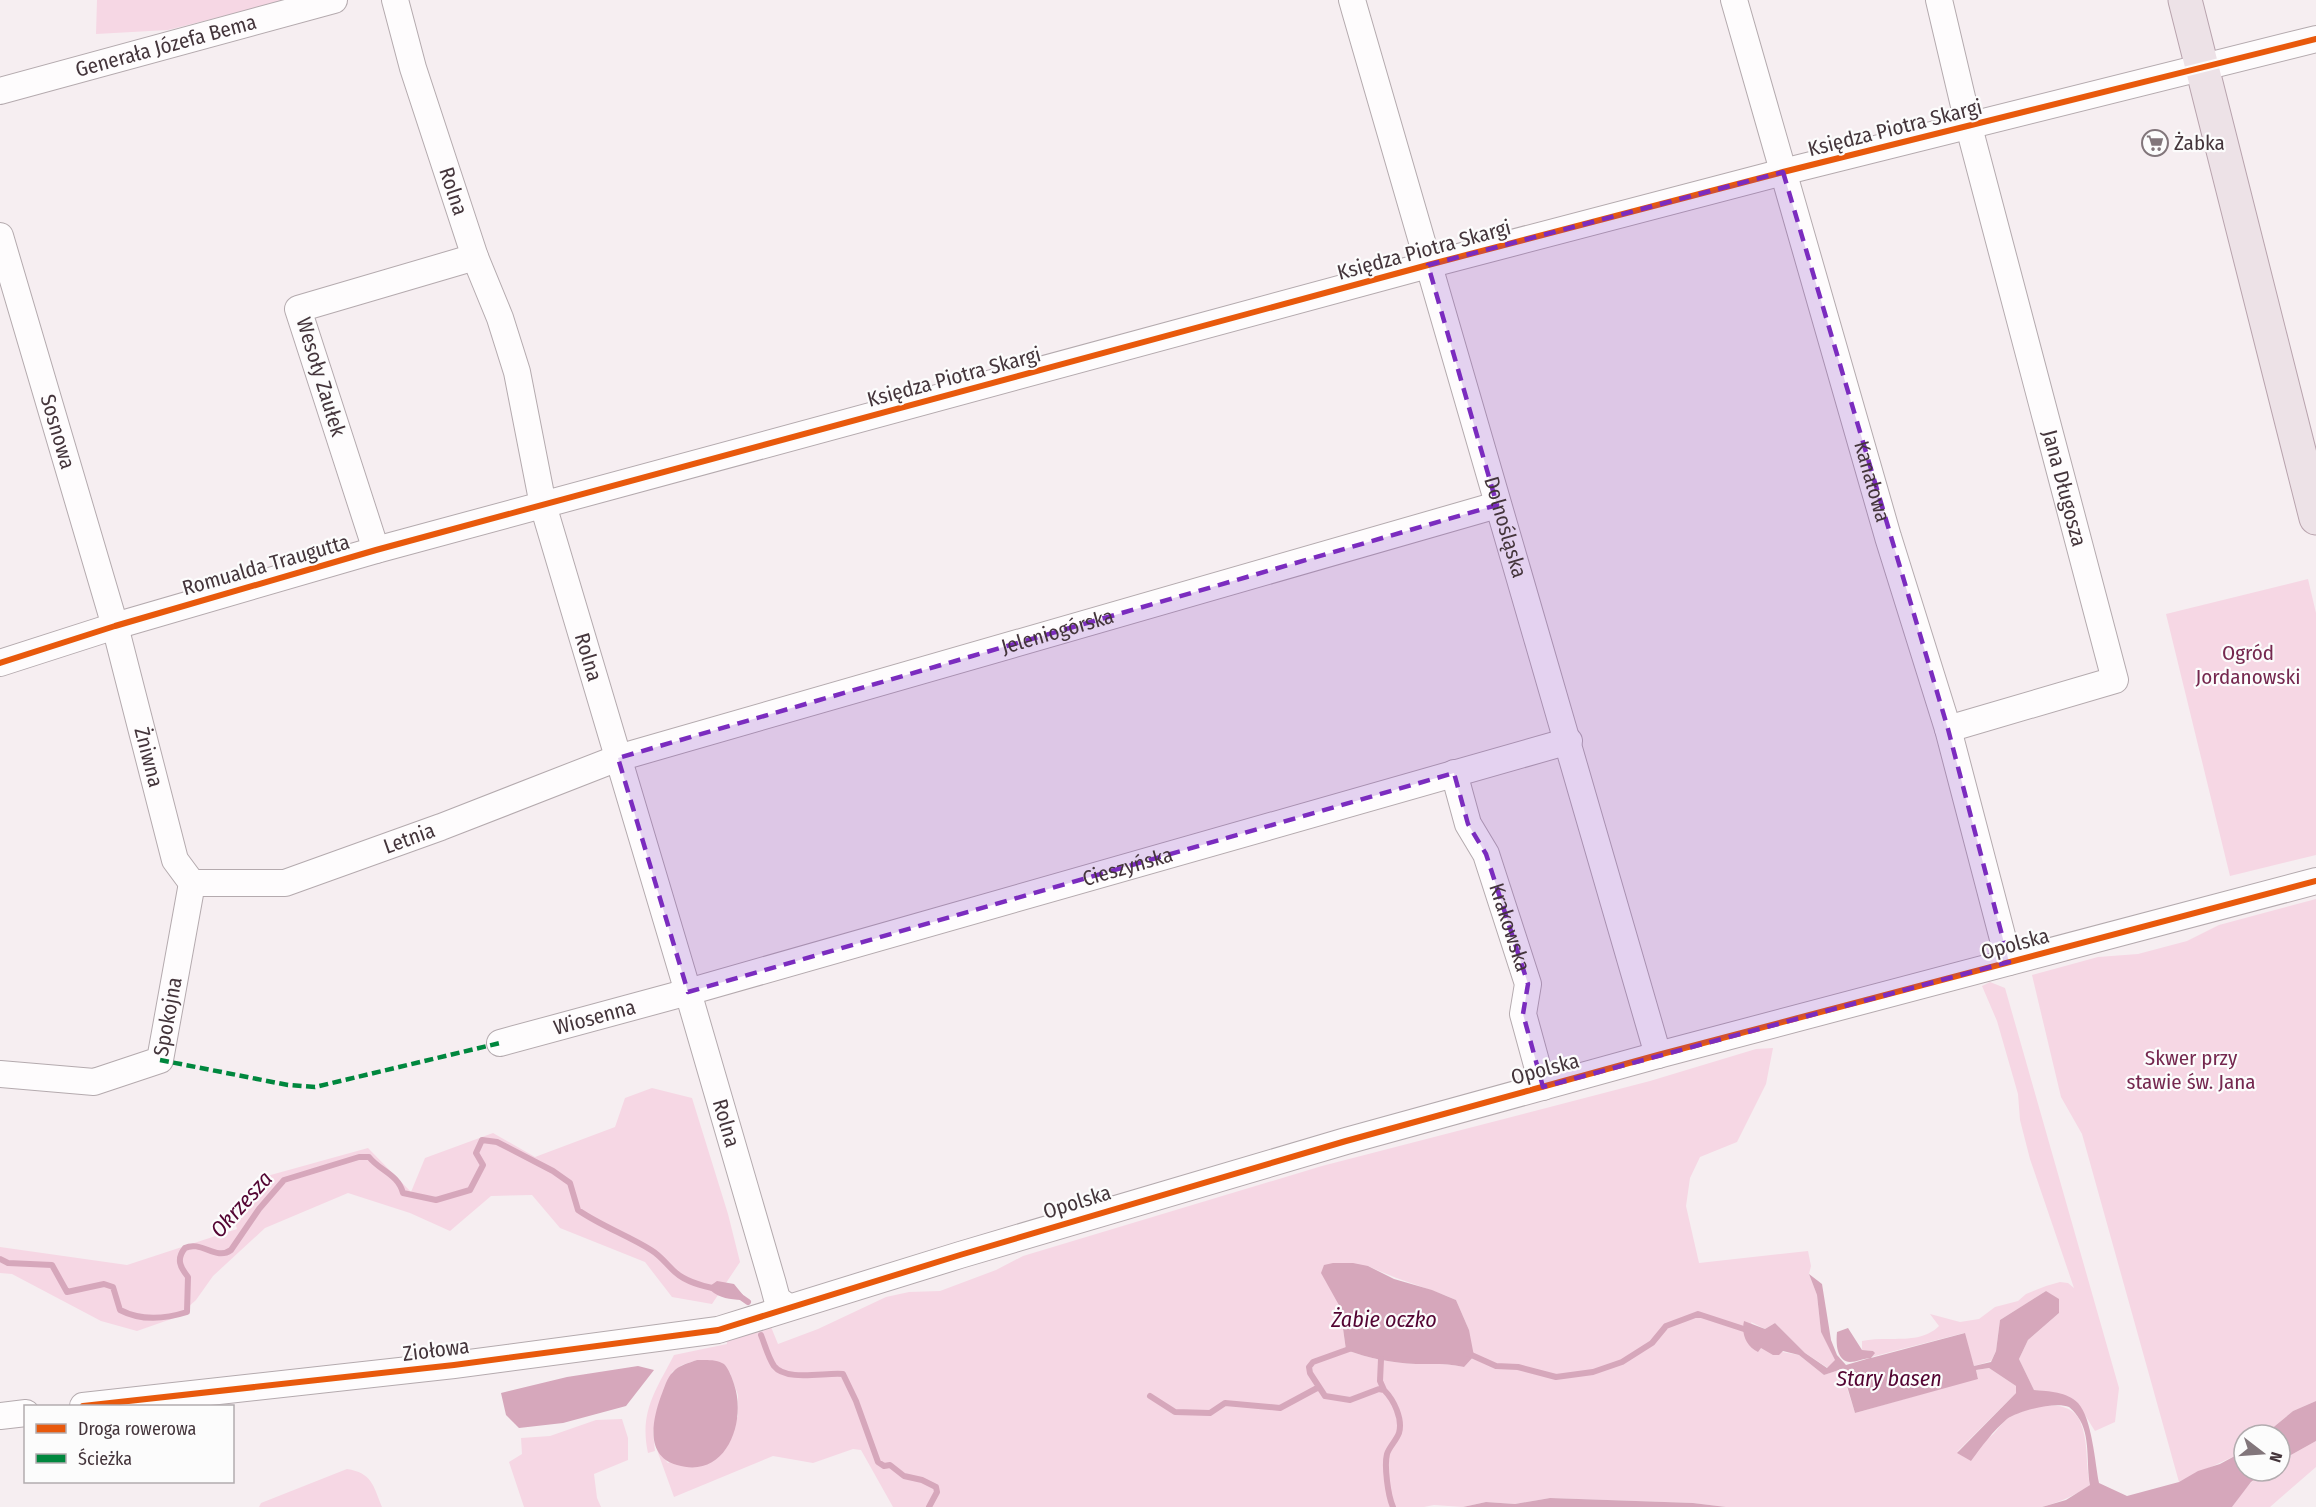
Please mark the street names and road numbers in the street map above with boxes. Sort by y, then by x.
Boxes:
street label: Generała Józefa Bema [73,9,259,83]
street label: Księdza Piotra Skargi [1805,94,1985,162]
street label: Rolna [433,164,473,219]
street label: Księdza Piotra Skargi [1334,214,1514,286]
street label: Wesoły Zaułek [291,314,352,440]
street label: Księdza Piotra Skargi [864,341,1044,413]
street label: Sosnowa [34,391,81,472]
street label: Jana Długosza [2037,427,2092,549]
street label: Kanałowa [1848,438,1896,525]
street label: Dolnośląska [1478,473,1533,581]
street label: Romualda Traugutta [179,529,353,601]
street label: Jeleniogórska [998,603,1117,660]
street label: Rolna [569,630,608,684]
street label: Żniwna [128,724,169,790]
street label: Letnia [380,817,438,860]
street label: Cieszyńska [1080,842,1176,892]
street label: Krakowska [1483,880,1536,975]
street label: Opolska [1978,922,2052,966]
street label: Spokojna [148,975,188,1058]
street label: Wiosenna [551,994,638,1041]
street label: Opolska [1508,1047,1582,1091]
street label: Rolna [707,1096,746,1150]
street label: Opolska [1040,1179,1114,1225]
street label: Ziołowa [401,1333,471,1367]

